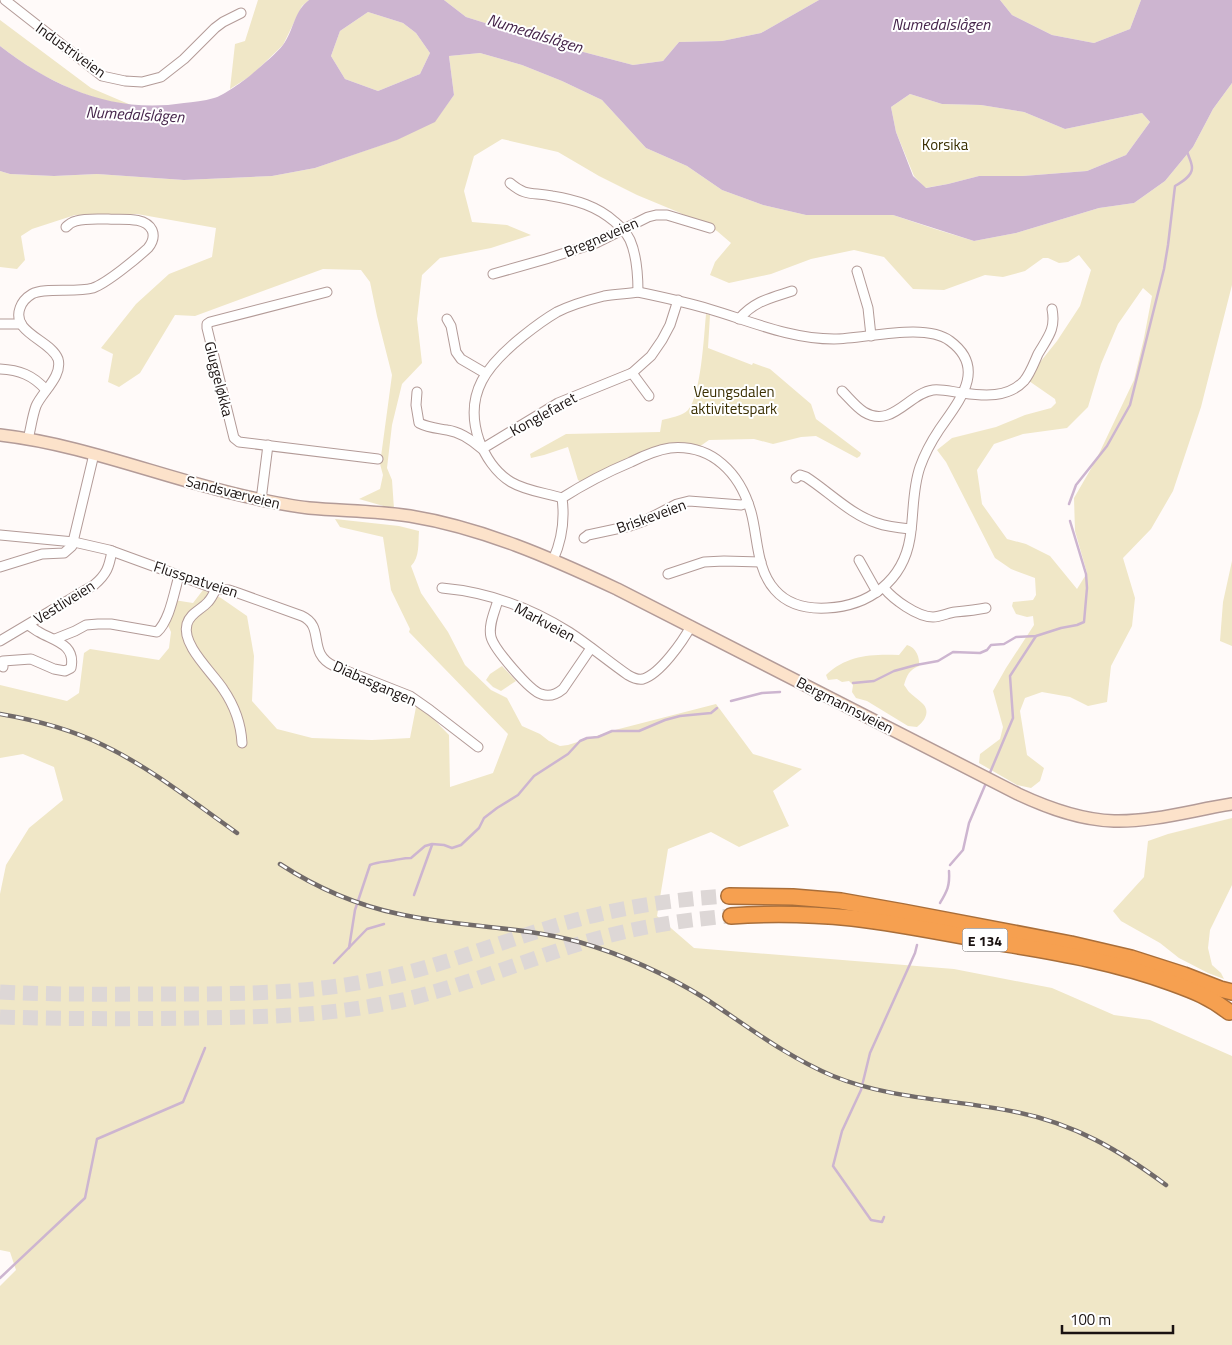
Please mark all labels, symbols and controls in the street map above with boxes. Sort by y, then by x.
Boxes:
water label: Numedalslågen [484,7,587,59]
water label: Numedalslågen [892,12,991,36]
street label: Industriveien [31,17,111,83]
water label: Numedalslågen [85,99,186,129]
park label: Korsika [922,133,969,156]
street label: Bregneveien [560,211,642,263]
street label: Gluggeløkka [199,339,240,420]
park label: Veungsdalen aktivitetspark [691,380,777,420]
street label: Konglefaret [505,386,581,442]
street label: Sandsværveien [183,469,283,515]
street label: Briskeveien [613,493,689,539]
street label: Flusspatveien [151,555,241,603]
street label: Vestliveien [29,574,99,630]
street label: Markveien [510,596,580,648]
street label: Diabasgangen [329,654,421,712]
street label: Bergmannsveien [792,671,898,739]
road number: E 134 [962,928,1008,952]
scale bar [1062,1302,1173,1334]
text: 100 m [1070,1308,1111,1331]

